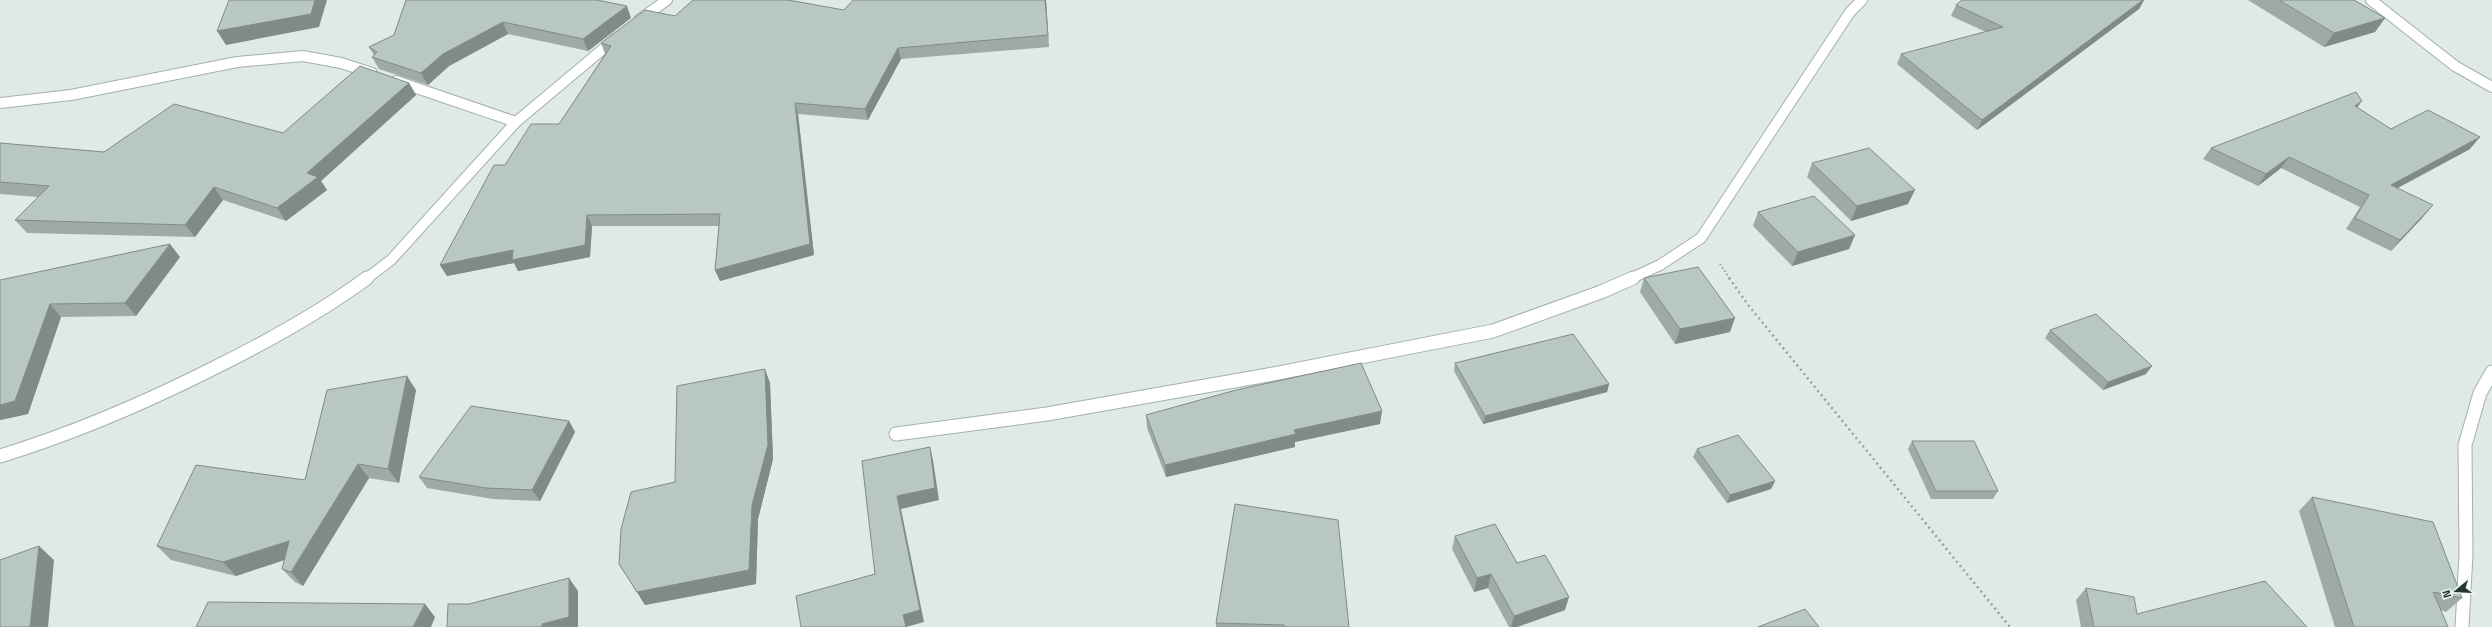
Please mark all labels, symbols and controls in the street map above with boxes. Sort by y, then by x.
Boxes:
north arrow [2436,571,2476,611]
text: N [2438,588,2455,600]

